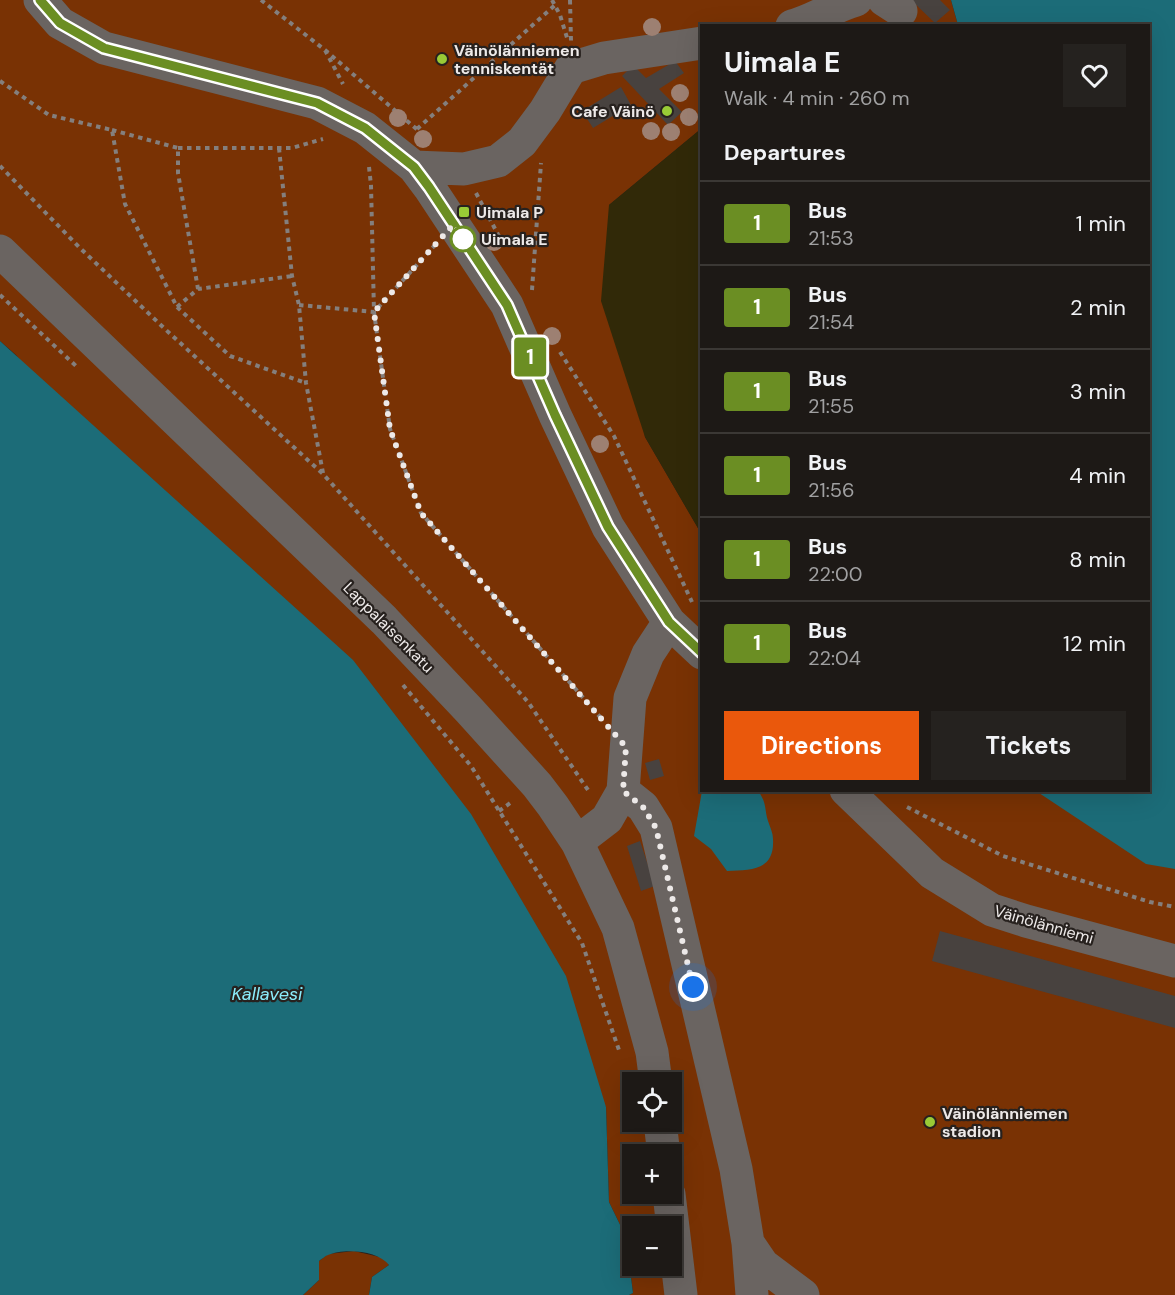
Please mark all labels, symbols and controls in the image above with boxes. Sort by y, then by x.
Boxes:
place label: Väinölänniemen tenniskentät [454,40,580,79]
text: Uimala E [724,44,840,81]
button: heart [1063,44,1126,107]
marker: Väinölänniemen tenniskentät [435,52,449,66]
text: Walk · 4 min · 260 m [724,85,909,111]
place label: Cafe Väinö [571,101,655,122]
marker: Cafe Väinö [660,104,674,118]
text: Departures [724,138,846,167]
text: Bus [808,196,847,225]
place label: Uimala P [476,202,543,223]
marker: Uimala P [457,205,471,219]
text: 1 [753,209,761,237]
text: 1 min [1076,209,1126,238]
text: 21:53 [808,225,854,251]
marker: Uimala E [450,226,476,252]
place label: Uimala E [481,229,548,250]
text: Bus [808,280,847,309]
text: 1 [753,293,761,321]
text: 2 min [1070,293,1126,322]
text: 21:54 [808,309,854,335]
line badge: 1 [510,338,550,376]
text: 1 [526,343,534,371]
text: Bus [808,364,847,393]
text: 1 [753,377,761,405]
text: 3 min [1070,377,1126,406]
text: 21:55 [808,393,854,419]
text: Bus [808,448,847,477]
text: 1 [753,461,761,489]
text: 4 min [1069,461,1126,490]
text: 21:56 [808,477,855,503]
text: Bus [808,532,847,561]
text: 1 [753,545,761,573]
text: 8 min [1069,545,1126,574]
text: 22:00 [808,561,862,587]
street label: Lappalaisenkatu [339,577,439,677]
text: Bus [808,616,847,645]
text: 1 [753,629,761,657]
text: 12 min [1063,629,1126,658]
text: 22:04 [808,645,861,671]
button: Directions [724,711,919,780]
button: Tickets [931,711,1126,780]
street label: Väinölänniemi [992,900,1096,949]
your location [678,972,708,1002]
water label: Kallavesi [232,982,303,1006]
map controls [622,1072,682,1276]
button: locate [622,1072,682,1132]
place label: Väinölänniemen stadion [942,1103,1068,1142]
marker: Väinölänniemen stadion [923,1115,937,1129]
button: + [622,1144,682,1204]
button: − [622,1216,682,1276]

